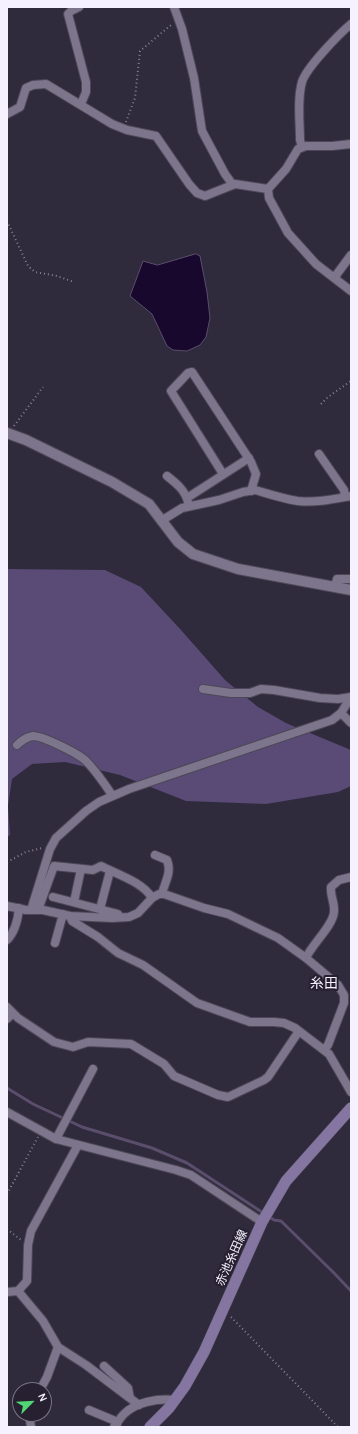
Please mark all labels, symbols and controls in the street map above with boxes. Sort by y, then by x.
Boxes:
district label: 糸田 [310,976,338,992]
street label: 赤池糸田線 [213,1228,251,1288]
north arrow [12,1382,52,1422]
text: N [35,1391,50,1404]

